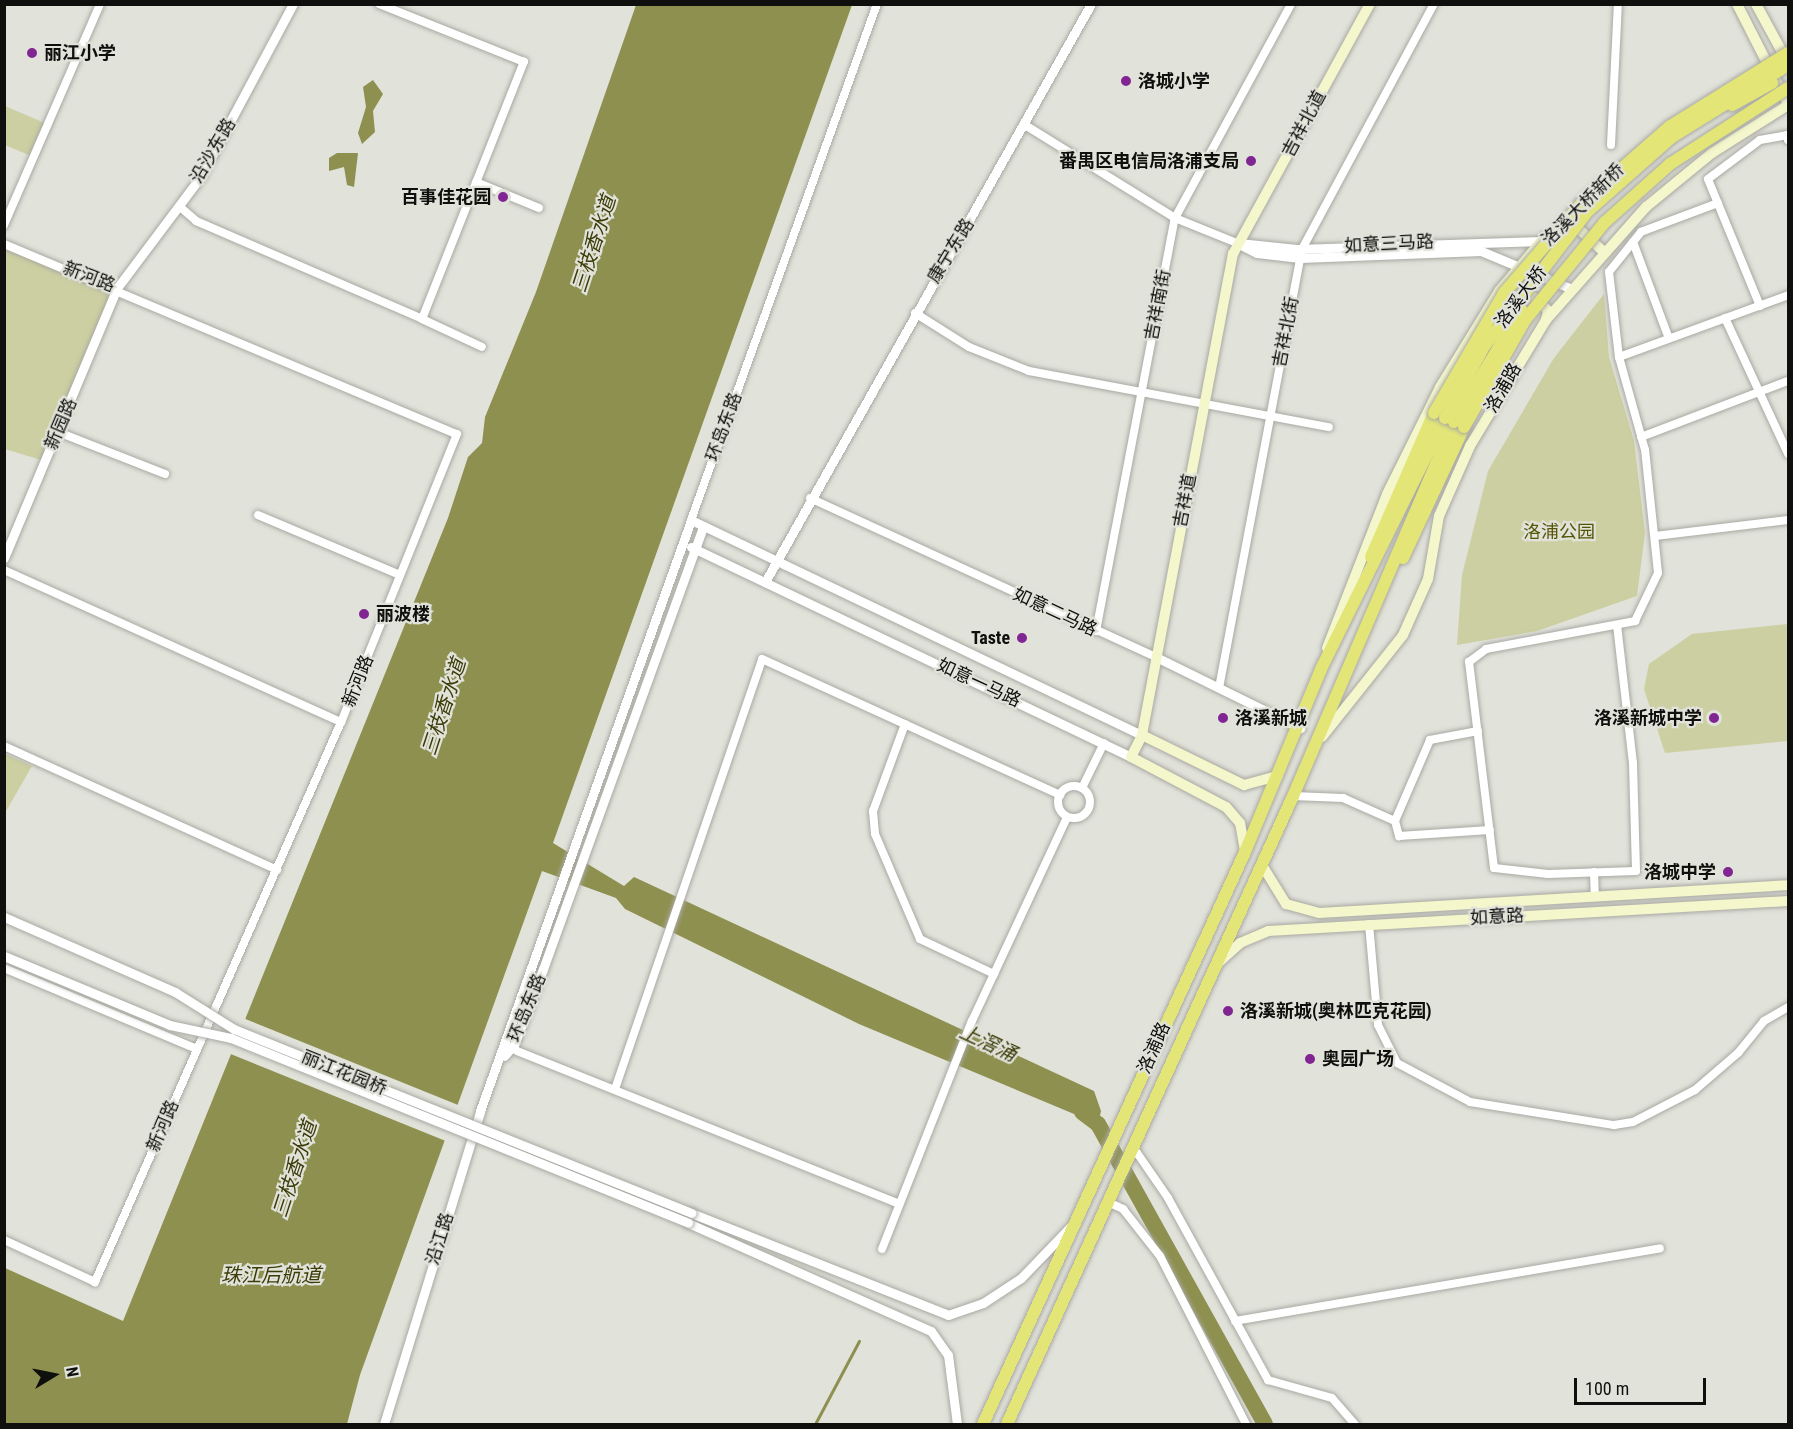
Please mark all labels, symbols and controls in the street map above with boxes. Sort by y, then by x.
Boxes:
place label: 丽江小学 [44,42,116,64]
marker: 丽江小学 [25,46,39,60]
place label: 洛城小学 [1138,70,1210,92]
marker: 洛城小学 [1119,74,1133,88]
street label: 吉祥北道 [1278,87,1330,161]
street label: 沿沙东路 [186,114,240,188]
place label: 番禺区电信局洛浦支局 [1059,150,1239,172]
marker: 番禺区电信局洛浦支局 [1244,154,1258,168]
street label: 洛溪大桥新桥 [1537,159,1629,251]
place label: 百事佳花园 [401,186,491,208]
marker: 百事佳花园 [496,190,510,204]
water label: 三枝香水道 [567,193,621,295]
street label: 康宁东路 [923,215,979,287]
street label: 如意三马路 [1343,231,1435,257]
street label: 新河路 [60,257,118,297]
street label: 洛溪大桥 [1491,262,1551,332]
street label: 吉祥南街 [1141,268,1175,342]
street label: 吉祥北街 [1269,295,1303,369]
street label: 洛浦路 [1480,359,1526,417]
street label: 环岛东路 [702,389,746,465]
street label: 新园路 [41,395,81,453]
street label: 吉祥道 [1169,472,1201,530]
park label: 洛浦公园 [1523,521,1595,543]
street label: 如意二马路 [1010,583,1100,641]
place label: 丽波楼 [376,603,430,625]
marker: 丽波楼 [357,607,371,621]
place label: Taste [971,627,1010,649]
marker: Taste [1015,631,1029,645]
street label: 新河路 [338,652,378,710]
street label: 如意一马路 [934,654,1024,712]
water label: 三枝香水道 [417,656,471,758]
place label: 洛溪新城 [1235,707,1307,729]
place label: 洛溪新城中学 [1594,707,1702,729]
marker: 洛溪新城 [1216,711,1230,725]
marker: 洛溪新城中学 [1707,711,1721,725]
place label: 洛城中学 [1644,861,1716,883]
marker: 洛城中学 [1721,865,1735,879]
street label: 如意路 [1469,905,1525,929]
street label: 环岛东路 [504,971,550,1045]
place label: 洛溪新城(奥林匹克花园) [1240,1000,1432,1022]
marker: 洛溪新城(奥林匹克花园) [1221,1004,1235,1018]
water label: 上滘涌 [956,1019,1020,1067]
street label: 洛浦路 [1133,1019,1175,1077]
street label: 丽江花园桥 [298,1046,390,1100]
place label: 奥园广场 [1322,1048,1394,1070]
marker: 奥园广场 [1303,1052,1317,1066]
street label: 新河路 [143,1097,183,1155]
water label: 三枝香水道 [268,1118,322,1220]
street label: 沿江路 [422,1210,458,1268]
water label: 珠江后航道 [221,1263,321,1287]
north arrow [24,1345,84,1405]
text: N [62,1365,82,1378]
scale bar [1577,1366,1709,1404]
text: 100 m [1585,1378,1629,1399]

